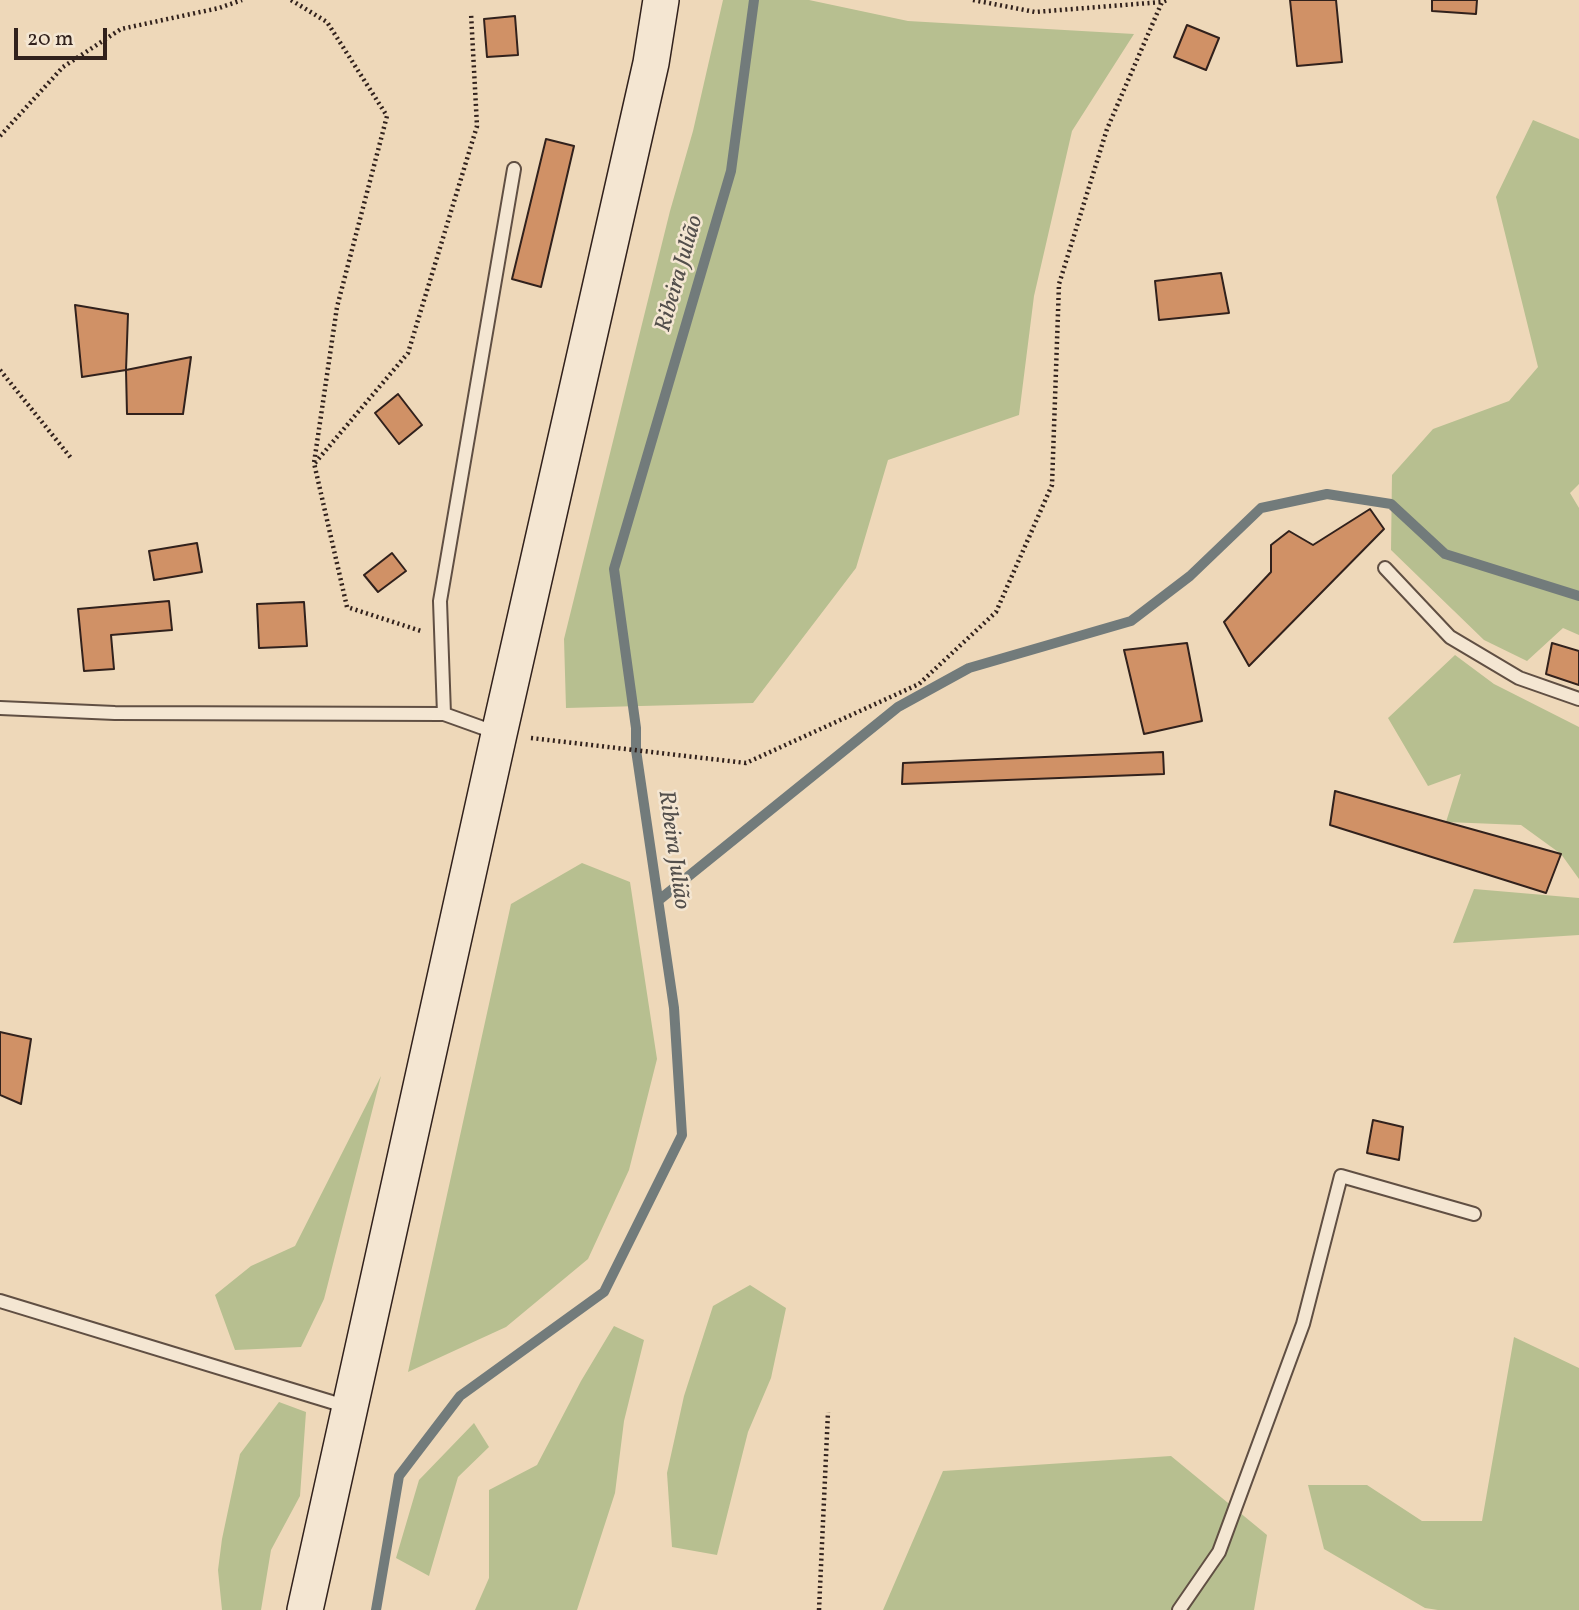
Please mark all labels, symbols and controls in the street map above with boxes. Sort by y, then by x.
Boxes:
scale bar [18,14,110,58]
text: 20 m [27,25,73,54]
water label: Ribeira Julião [651,213,711,335]
water label: Ribeira Julião [650,789,694,911]

